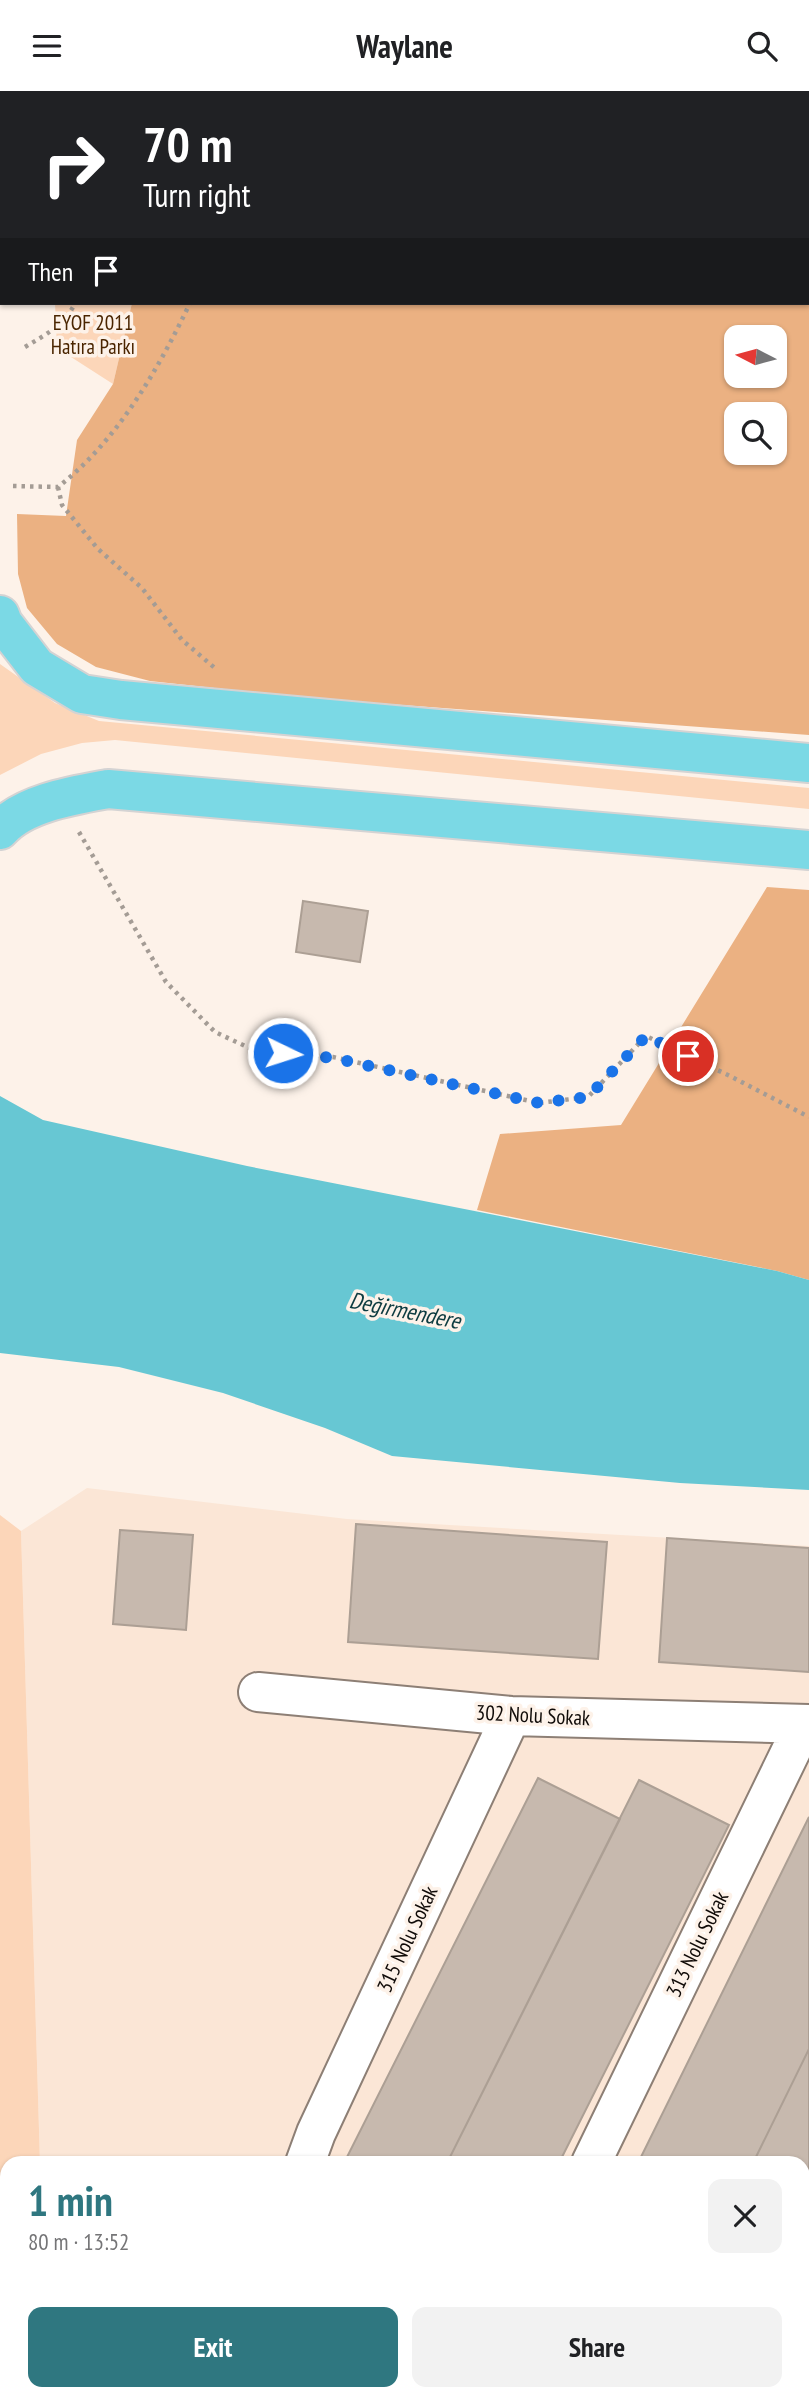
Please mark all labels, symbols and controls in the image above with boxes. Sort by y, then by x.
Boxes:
text: Waylane [356,25,453,67]
icon: menu [28,27,66,65]
icon: search [743,27,781,65]
text: 70 m [143,112,232,176]
icon: right [28,119,119,210]
text: Turn right [143,174,251,216]
icon: arrive [87,252,125,290]
text: Then [28,255,73,288]
park label: EYOF 2011 Hatıra Parkı [51,309,135,360]
north arrow [724,325,788,389]
map controls [724,325,787,465]
button: search [724,402,787,465]
position arrow [246,1016,320,1090]
pin [658,1026,718,1086]
icon: arrive [669,1037,707,1075]
water label: Değirmendere [347,1285,464,1335]
street label: 302 Nolu Sokak [475,1699,591,1731]
street label: 315 Nolu Sokak [371,1881,443,1997]
street label: 313 Nolu Sokak [660,1887,734,2001]
text: 1 min [28,2173,113,2228]
button: close [708,2179,782,2253]
text: 80 m · 13:52 [28,2227,129,2256]
button: Exit [28,2307,398,2387]
button: Share [412,2307,782,2387]

